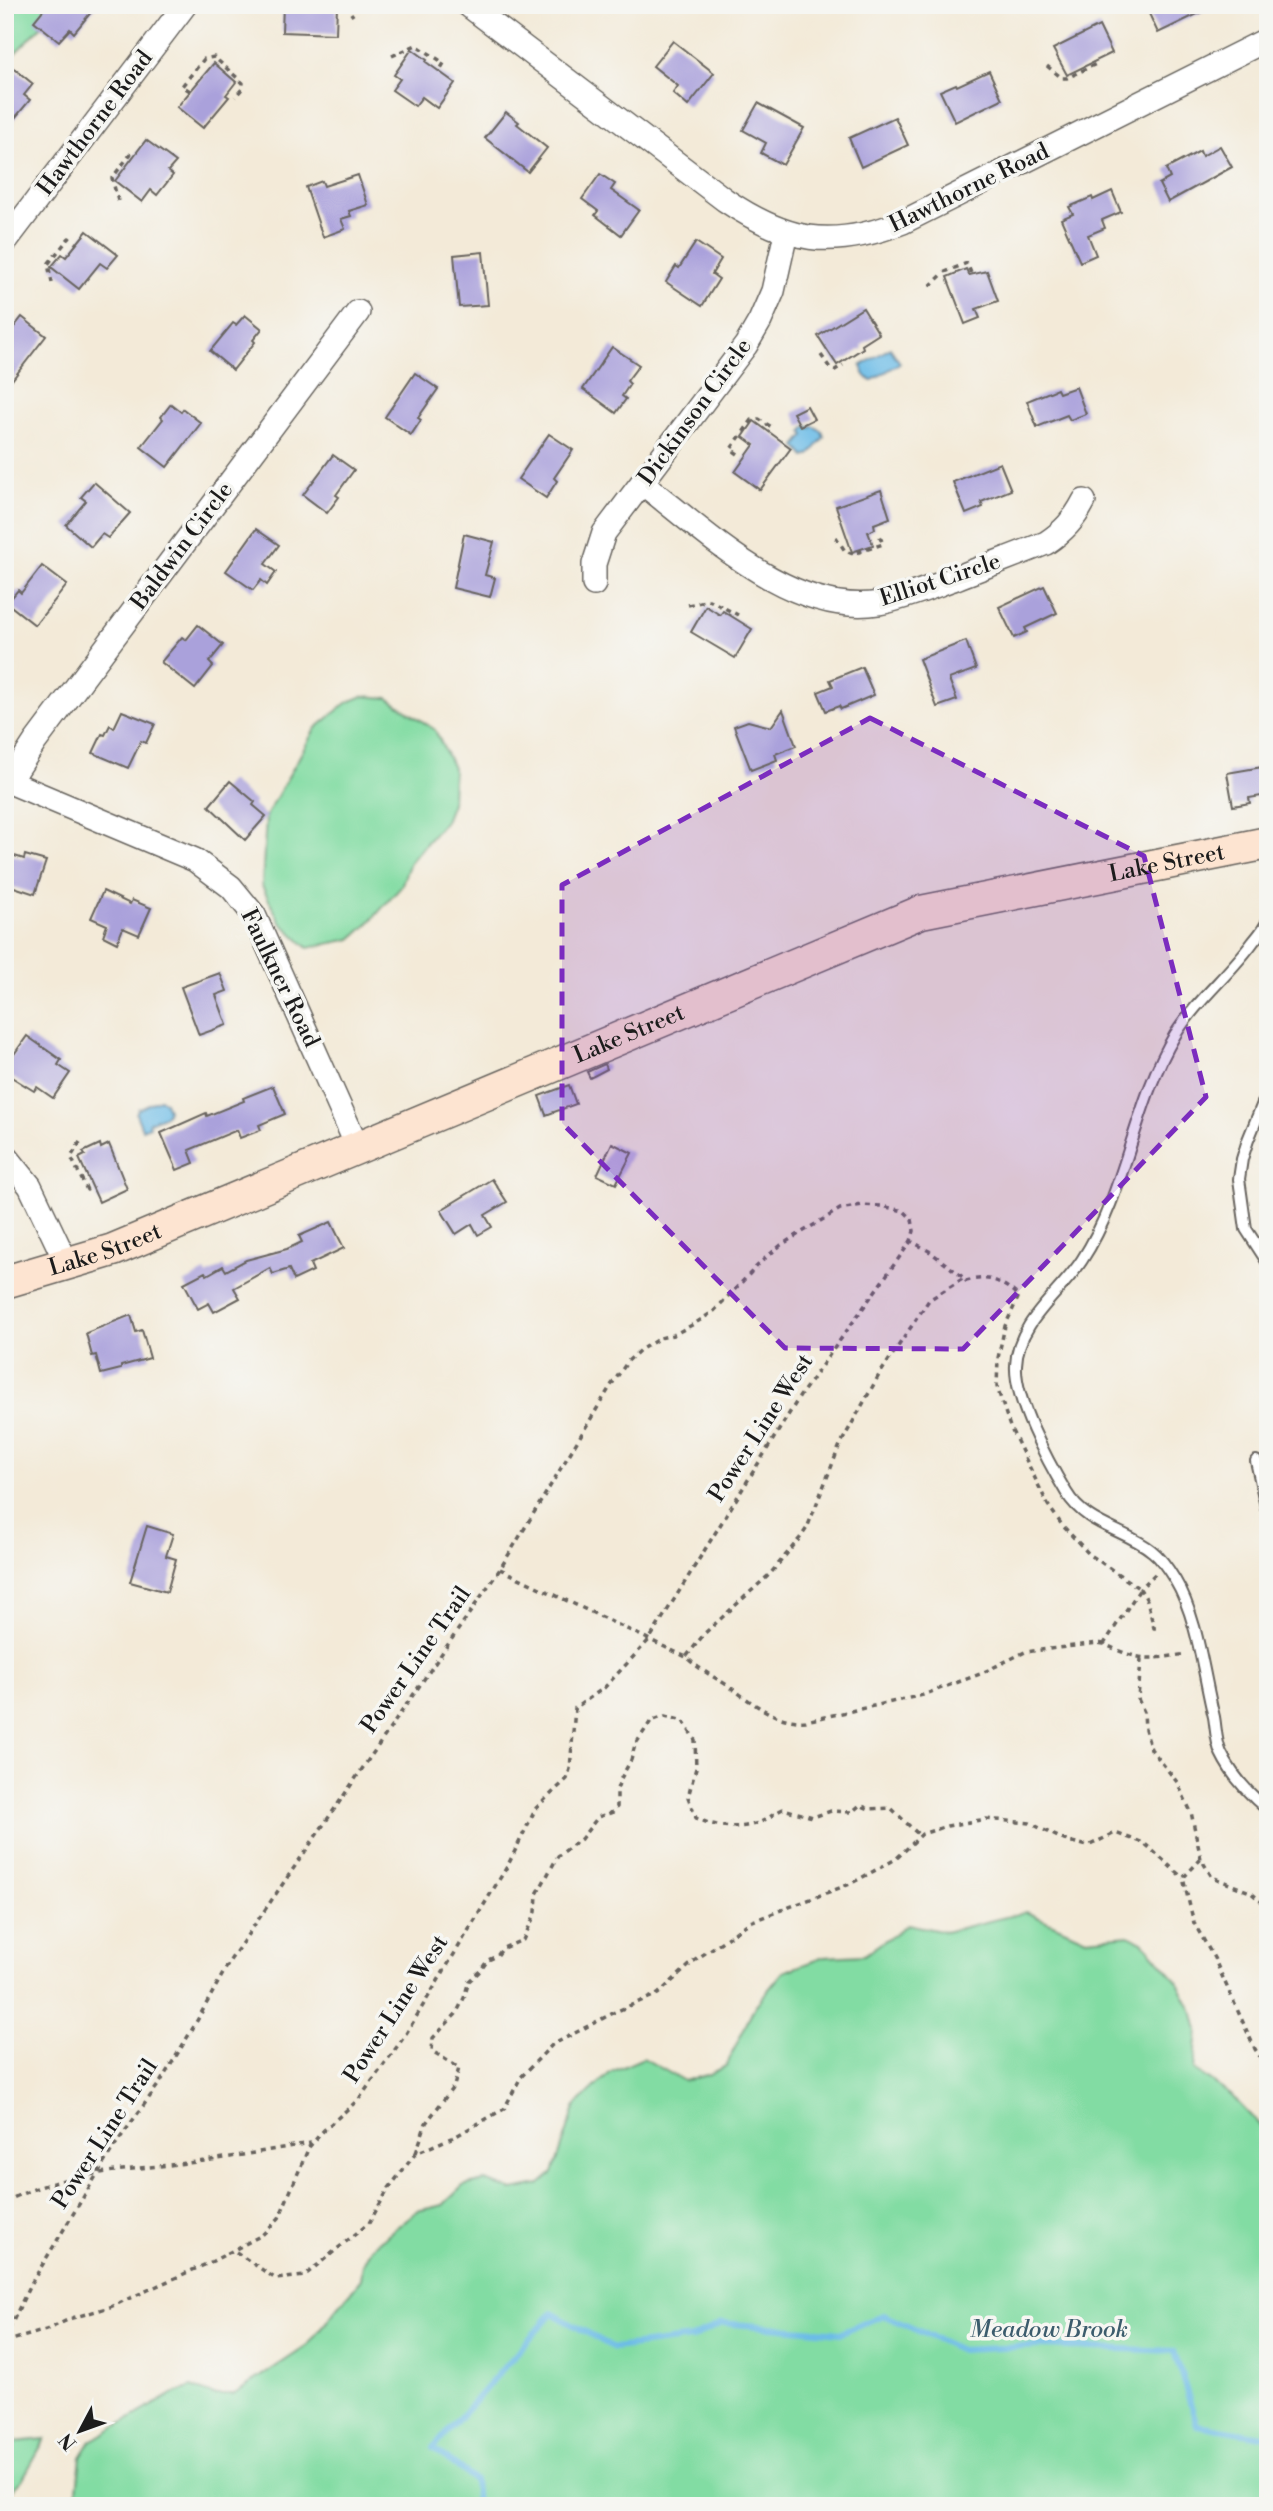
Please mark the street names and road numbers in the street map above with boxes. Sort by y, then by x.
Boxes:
street label: Hawthorne Road [31,45,159,201]
street label: Hawthorne Road [884,137,1054,239]
street label: Dickinson Circle [632,333,758,491]
street label: Baldwin Circle [124,477,239,616]
street label: Elliot Circle [876,547,1004,613]
street label: Lake Street [1106,838,1227,888]
street label: Faulkner Road [234,904,326,1052]
street label: Lake Street [569,999,689,1070]
street label: Lake Street [45,1217,166,1282]
street label: Power Line West [703,1349,819,1507]
street label: Power Line Trail [355,1581,477,1739]
street label: Power Line West [338,1930,454,2088]
street label: Power Line Trail [46,2054,164,2214]

